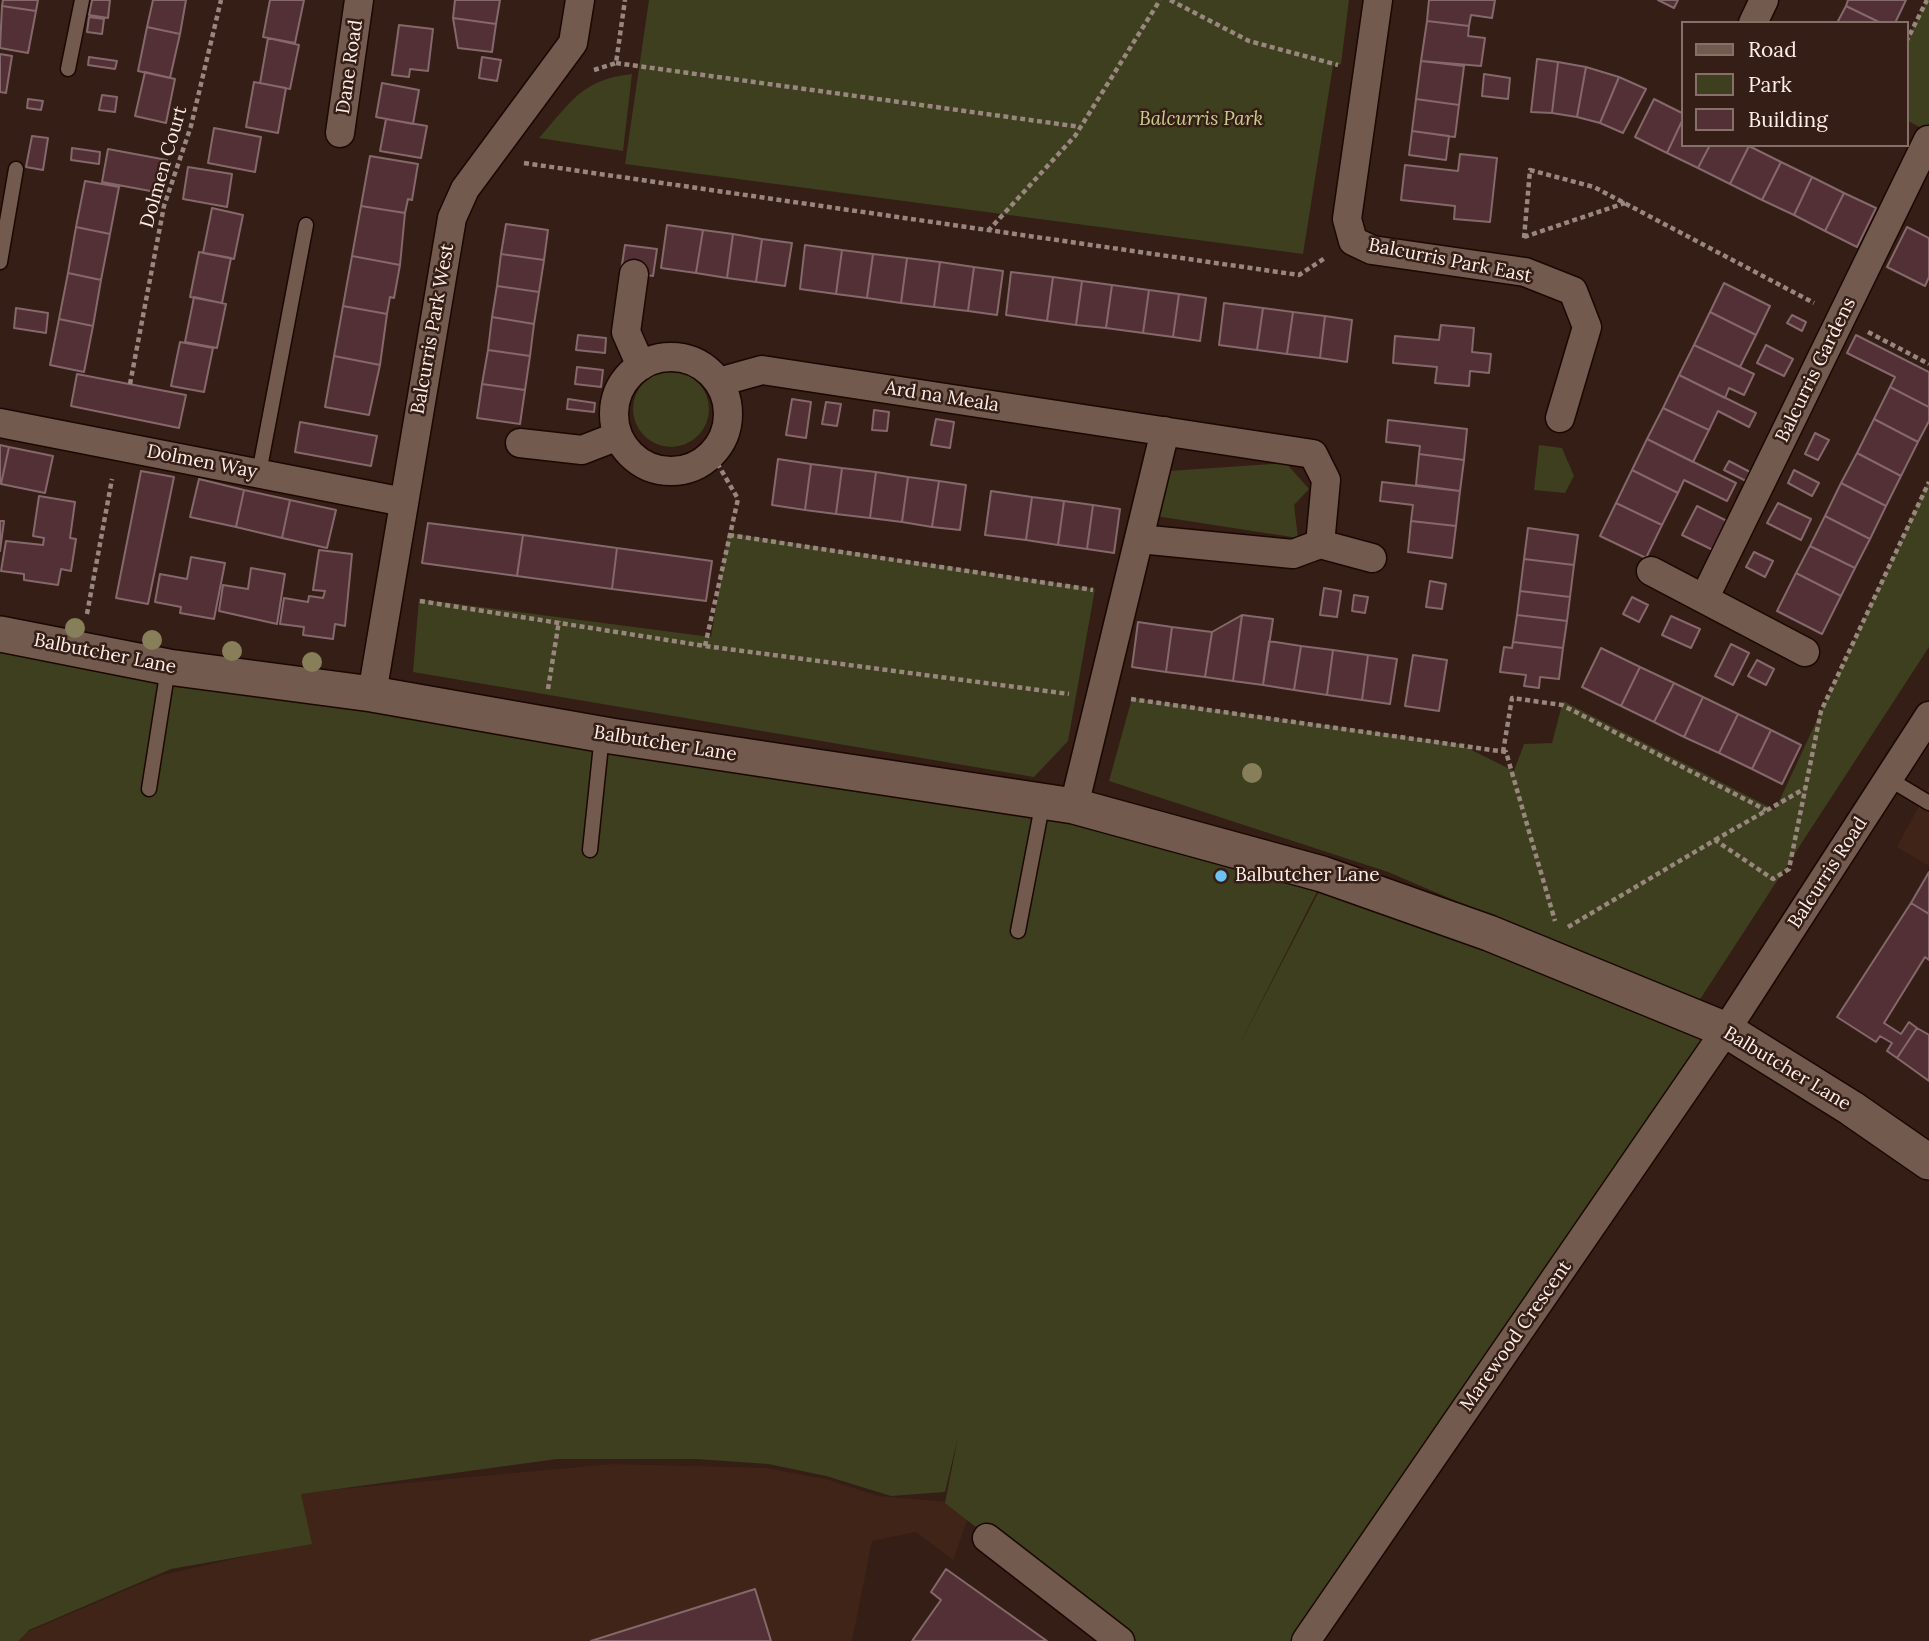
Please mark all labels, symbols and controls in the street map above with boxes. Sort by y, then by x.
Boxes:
street label: Dane Road [332,18,368,116]
legend [1680,21,1908,147]
text: Road [1748,36,1797,63]
text: Park [1748,71,1792,98]
street label: Dolmen Court [136,103,192,231]
text: Building [1748,106,1828,133]
park label: Balcurris Park [1139,109,1263,131]
street label: Balcurris Park East [1366,234,1534,288]
street label: Balcurris Park West [407,242,459,416]
street label: Balcurris Gardens [1771,294,1861,446]
street label: Ard na Meala [883,377,1001,417]
street label: Dolmen Way [145,440,259,484]
street label: Balbutcher Lane [32,629,178,679]
street label: Balbutcher Lane [592,721,738,767]
street label: Balcurris Road [1784,813,1872,933]
place label: Balbutcher Lane [1235,865,1380,887]
marker: Balbutcher Lane [1213,868,1229,884]
street label: Balbutcher Lane [1719,1022,1855,1116]
street label: Marewood Crescent [1455,1256,1577,1416]

